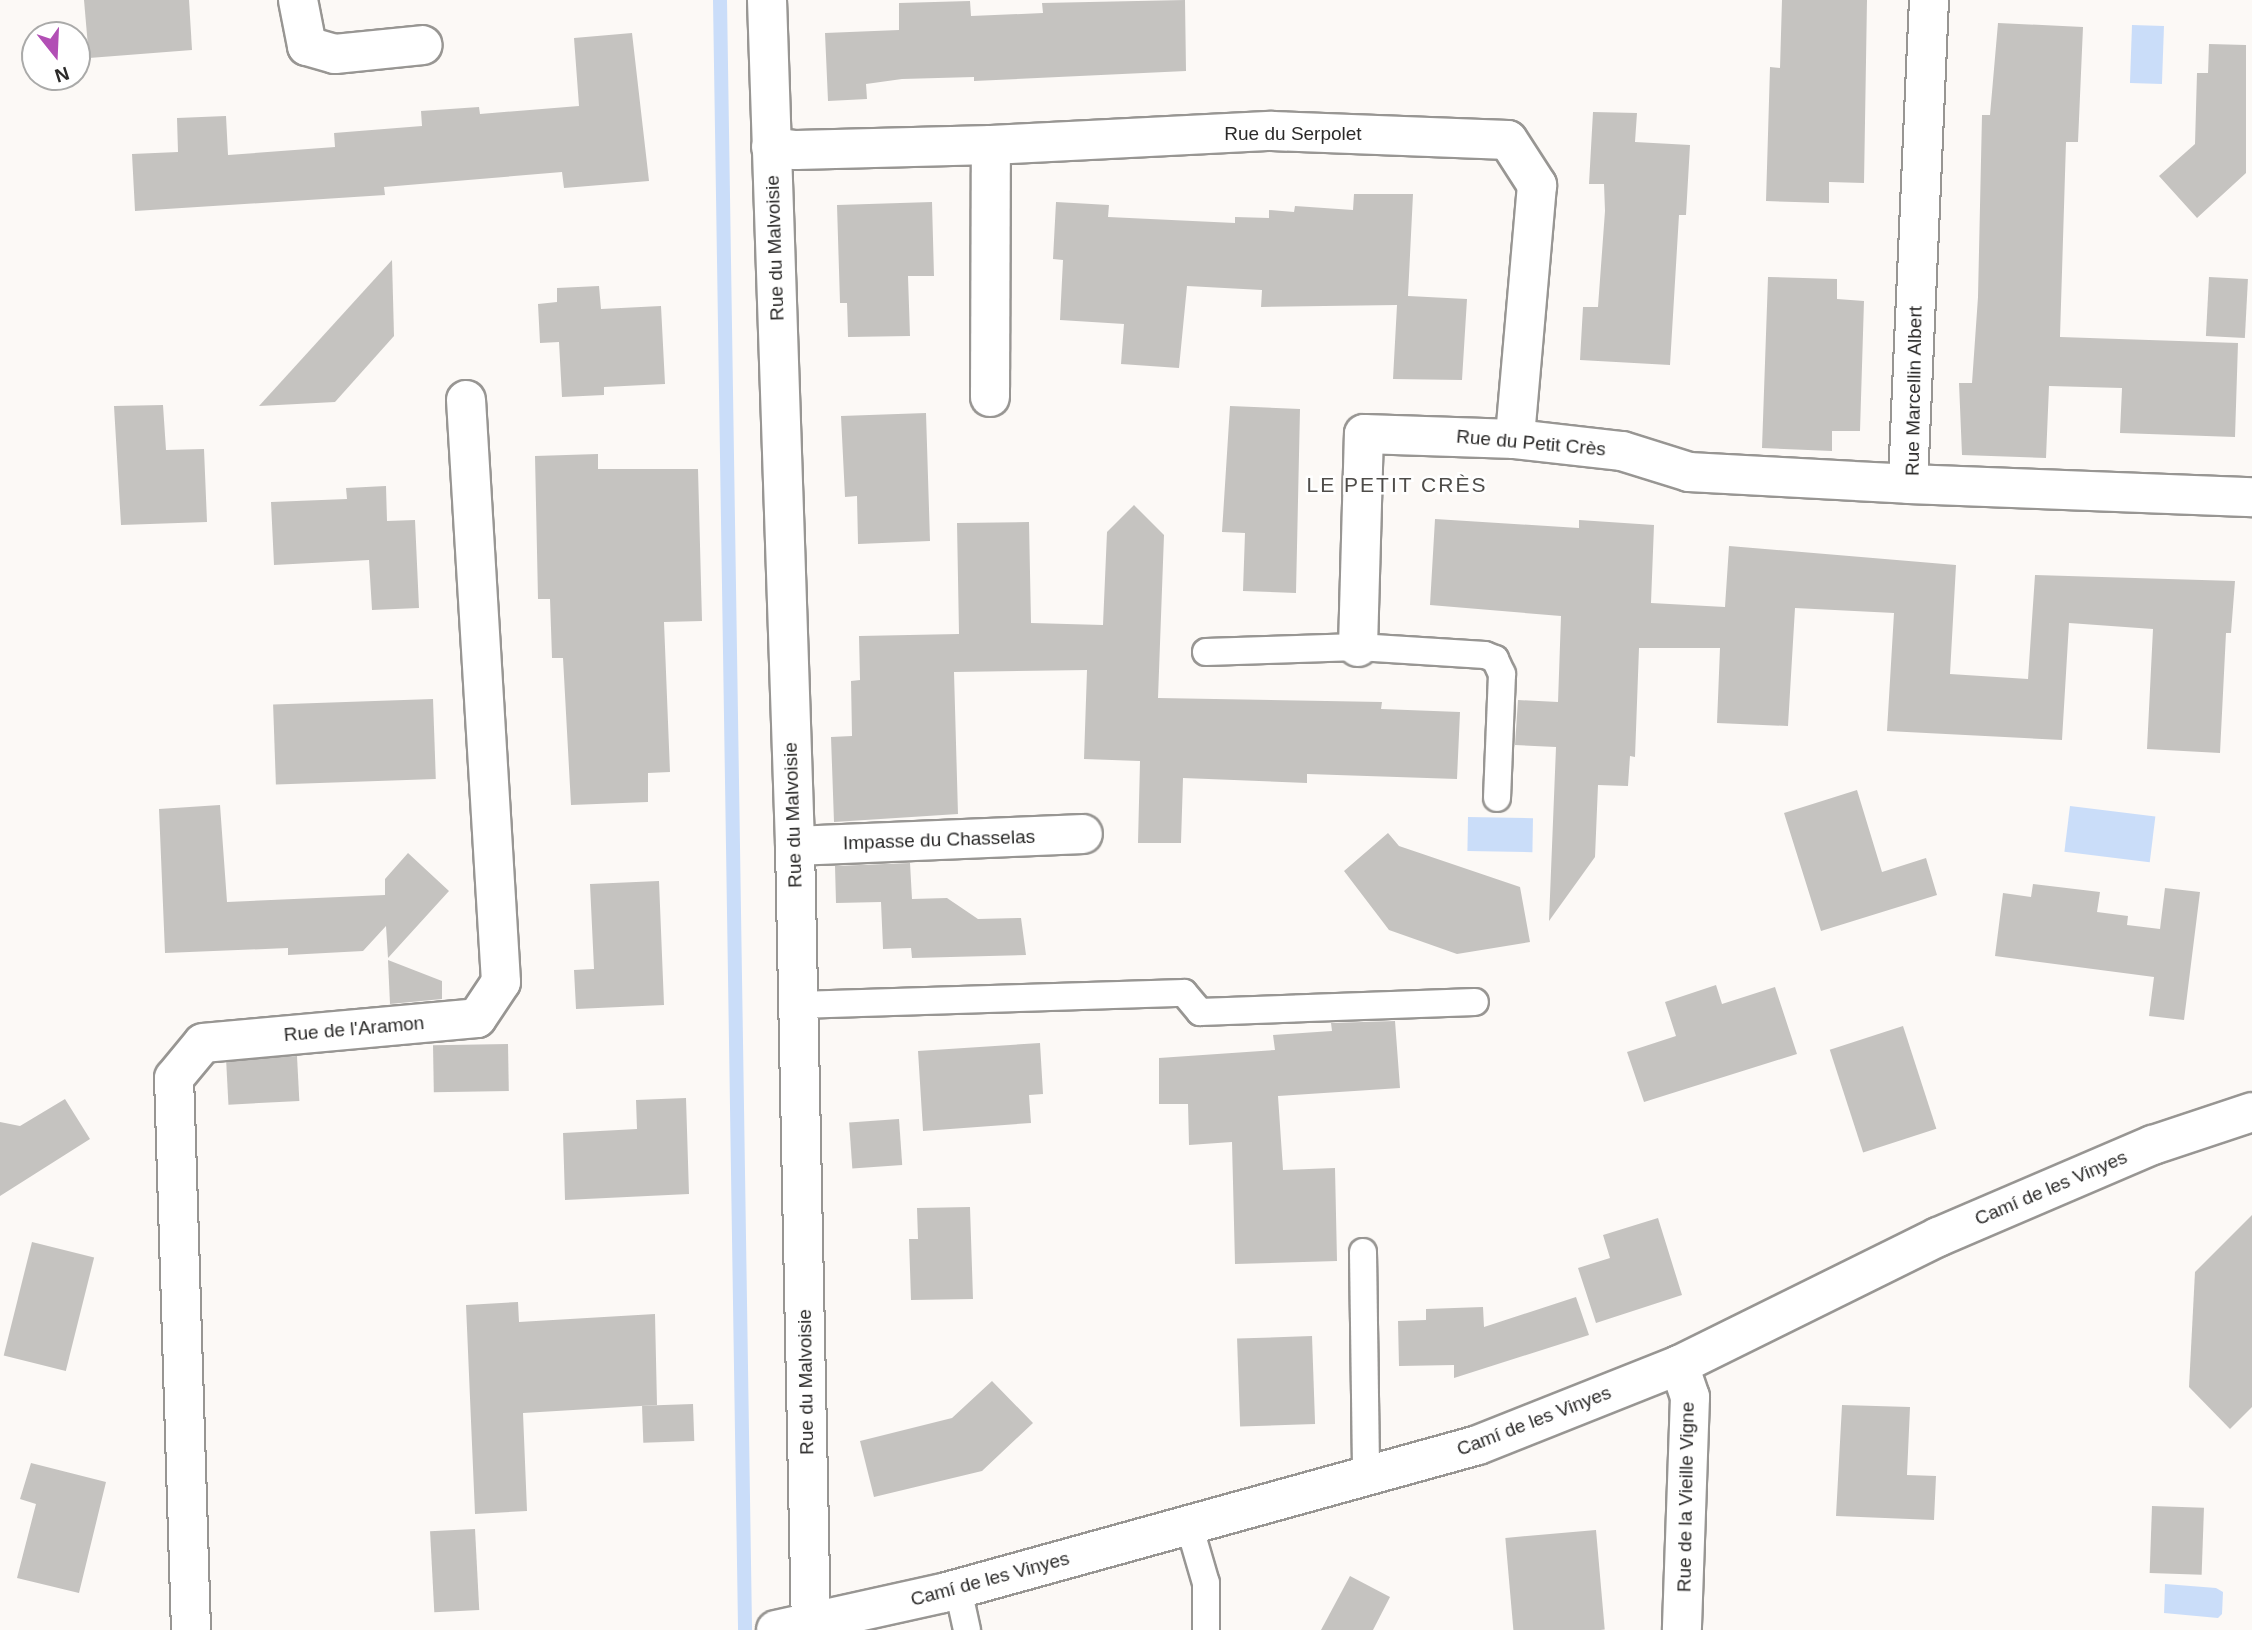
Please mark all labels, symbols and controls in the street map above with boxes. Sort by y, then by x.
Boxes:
north arrow [21,21,91,91]
text: N [52,62,72,87]
street label: Rue du Serpolet [1224,123,1362,145]
street label: Rue du Malvoisie [761,175,789,321]
street label: Rue Marcellin Albert [1901,305,1927,477]
street label: Rue du Petit Crès [1455,425,1607,461]
district label: LE PETIT CRÈS [1308,472,1486,498]
street label: Rue du Malvoisie [779,742,807,888]
street label: Impasse du Chasselas [843,825,1035,855]
street label: Rue de l'Aramon [283,1012,425,1046]
street label: Camí de les Vinyes [1971,1146,2131,1230]
street label: Rue du Malvoisie [793,1309,819,1455]
street label: Camí de les Vinyes [1454,1381,1614,1461]
street label: Rue de la Vieille Vigne [1673,1402,1699,1592]
street label: Camí de les Vinyes [908,1547,1072,1611]

